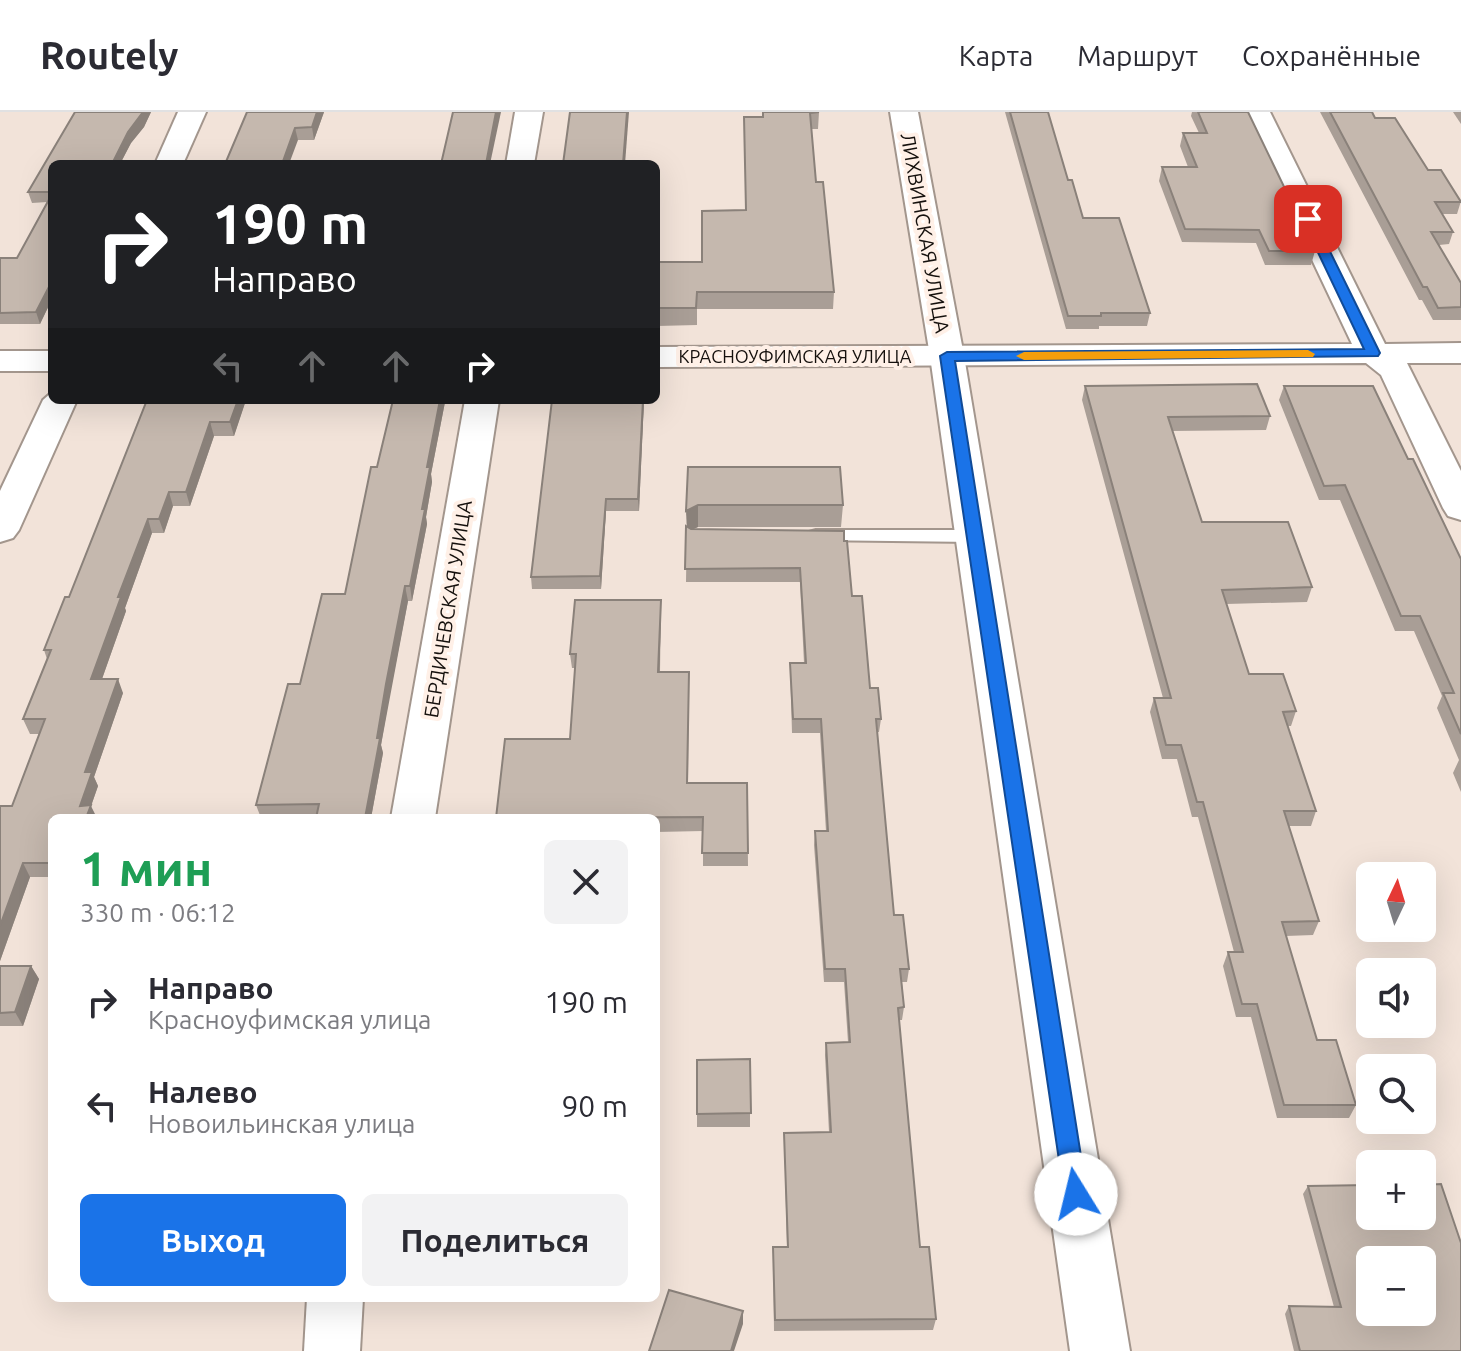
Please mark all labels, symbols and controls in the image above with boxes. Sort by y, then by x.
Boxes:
text: Routely [40,34,178,76]
text: Карта [959,40,1033,71]
text: Маршрут [1077,40,1198,71]
text: Сохранённые [1242,40,1421,71]
street label: ЛИХВИНСКАЯ УЛИЦА [897,131,954,335]
pin [1274,185,1342,253]
icon: right [80,192,184,296]
text: 190 m [212,192,368,255]
icon: arrive [1286,197,1330,241]
text: Направо [212,258,357,299]
icon: left [206,344,250,388]
icon: ahead [290,344,334,388]
icon: ahead [374,344,418,388]
icon: right [458,344,502,388]
street label: КРАСНОУФИМСКАЯ УЛИЦА [679,346,912,366]
street label: БЕРДИЧЕВСКАЯ УЛИЦА [419,498,476,719]
button: close [544,840,628,924]
text: 1 мин [80,841,212,895]
north arrow [1356,862,1436,942]
map controls [1356,862,1436,1326]
text: 330 m · 06:12 [80,898,236,927]
button: sound [1356,958,1436,1038]
text: Направо [148,971,274,1005]
icon: right [80,980,124,1024]
text: 190 m [544,985,628,1019]
text: Красноуфимская улица [148,1005,431,1034]
button: search [1356,1054,1436,1134]
text: Налево [148,1075,258,1109]
icon: left [80,1084,124,1128]
text: 90 m [561,1089,628,1123]
text: Новоильинская улица [148,1109,415,1138]
button: + [1356,1150,1436,1230]
position arrow [1034,1152,1118,1236]
button: Выход [80,1194,346,1286]
button: Поделиться [362,1194,628,1286]
button: − [1356,1246,1436,1326]

